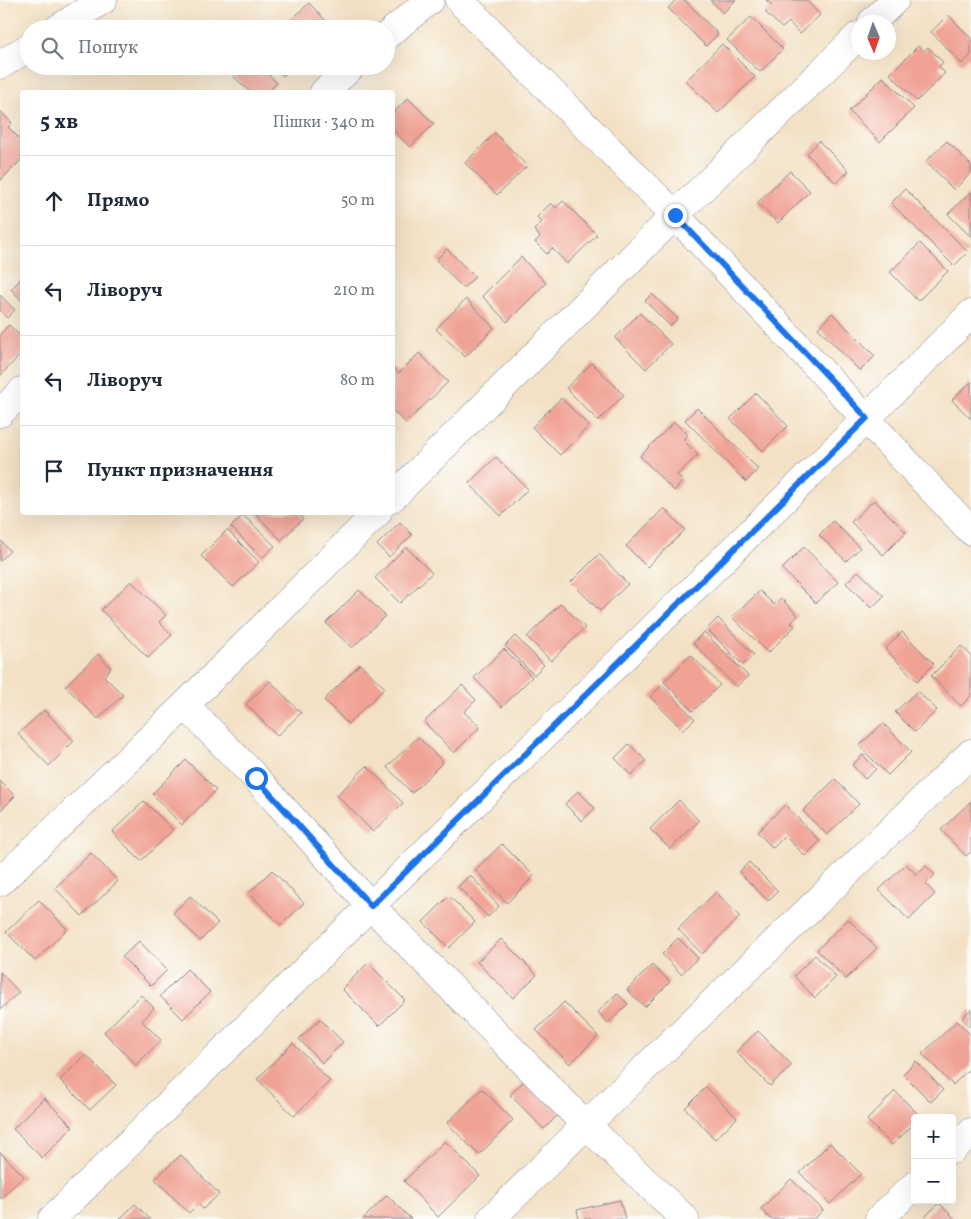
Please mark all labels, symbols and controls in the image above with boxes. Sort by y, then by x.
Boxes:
north arrow [851,15,896,60]
search box [20,20,395,75]
icon: search [38,34,66,62]
text: Пошук [78,35,138,61]
text: 5 хв [40,108,78,137]
text: Пішки · 340 m [273,112,375,134]
icon: ahead [40,187,68,215]
text: Прямо [87,188,149,214]
text: 50 m [341,190,375,212]
route end [664,204,687,227]
icon: left [40,277,68,305]
text: Ліворуч [87,278,162,304]
text: 210 m [333,280,375,302]
icon: left [40,367,68,395]
text: Ліворуч [87,368,162,394]
text: 80 m [340,370,375,392]
icon: arrive [40,457,68,485]
text: Пункт призначення [87,458,273,484]
route start [245,767,268,790]
map controls [911,1114,956,1204]
button: + [911,1114,956,1159]
button: − [911,1159,956,1204]

